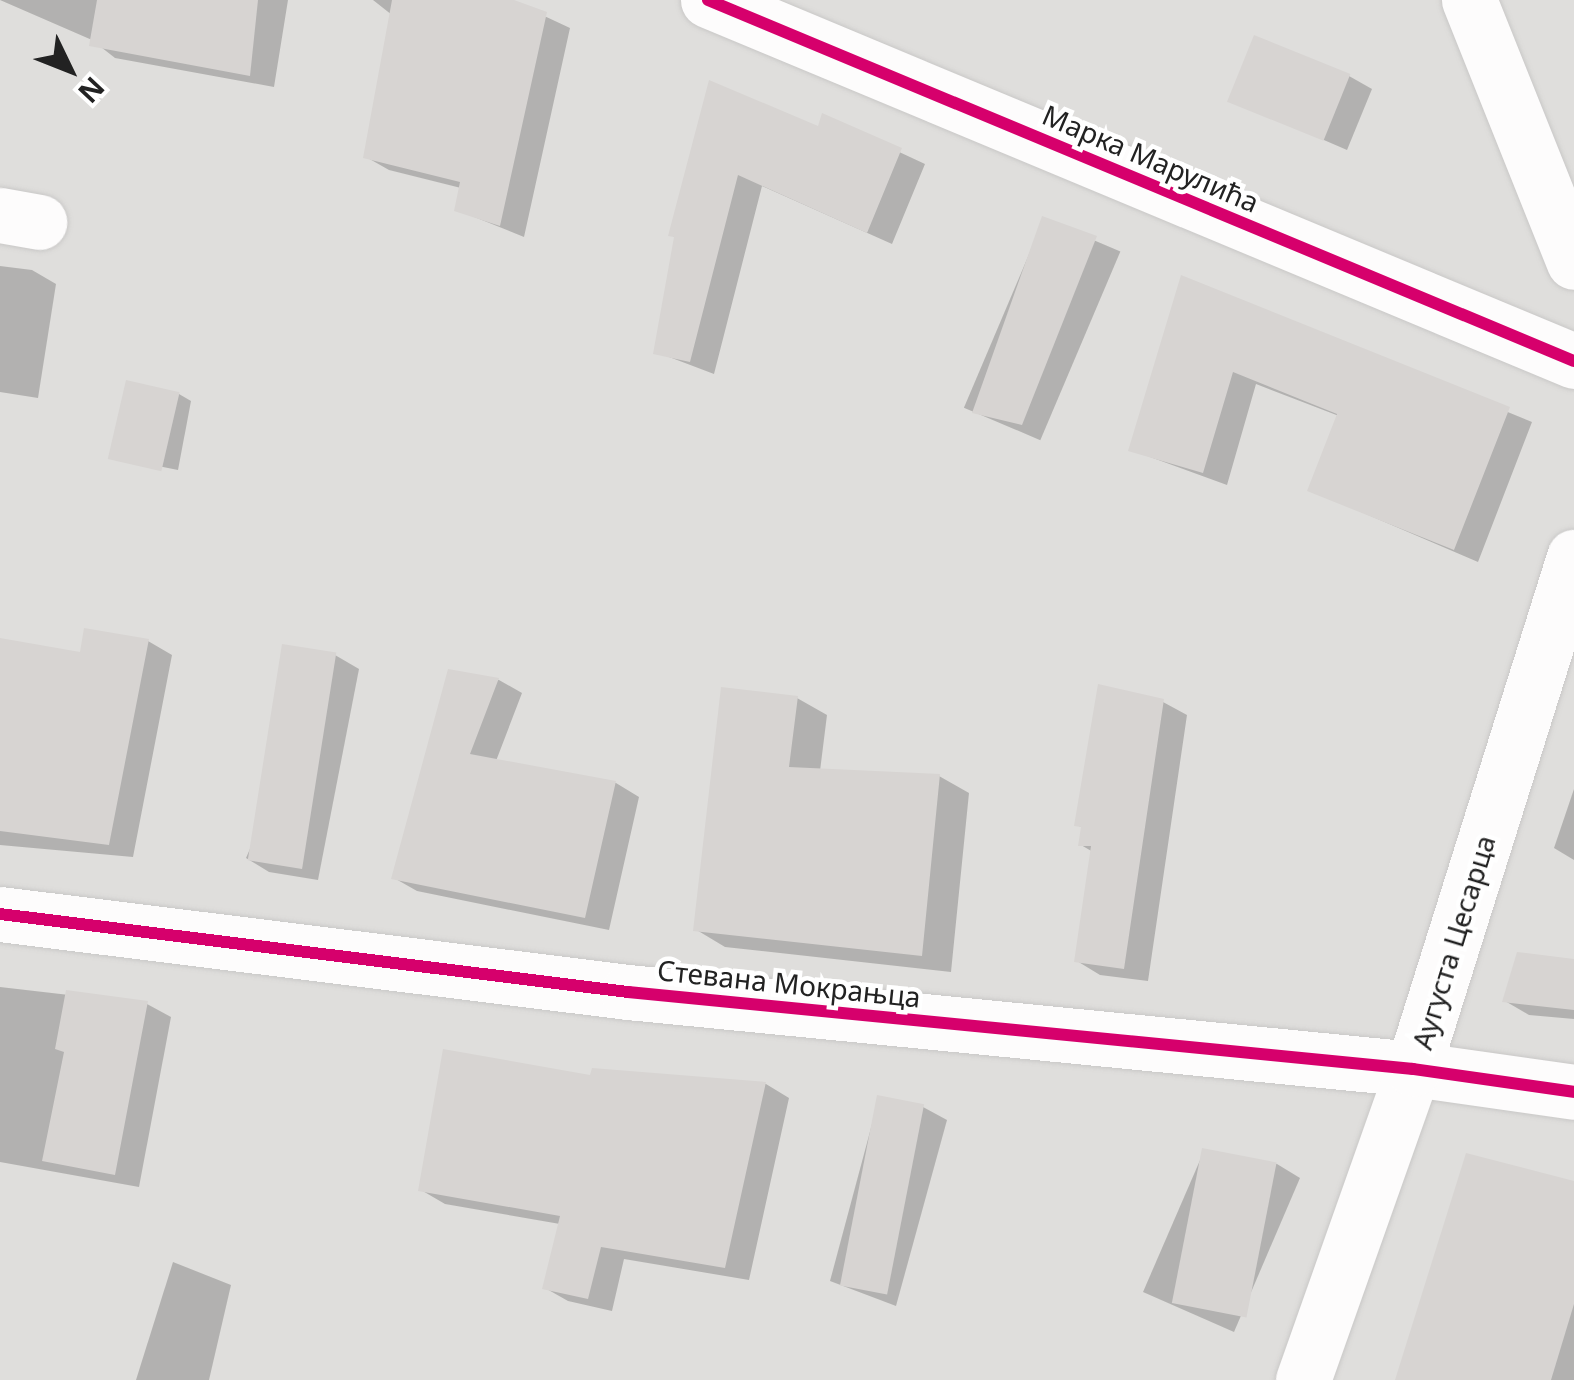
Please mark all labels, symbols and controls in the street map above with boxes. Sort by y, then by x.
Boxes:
north arrow [20,20,120,120]
text: N [70,69,114,112]
street label: Марка Марулића [1038,97,1264,219]
street label: Аугуста Цесарца [1404,831,1502,1053]
street label: Стевана Мокрањца [656,952,922,1014]

